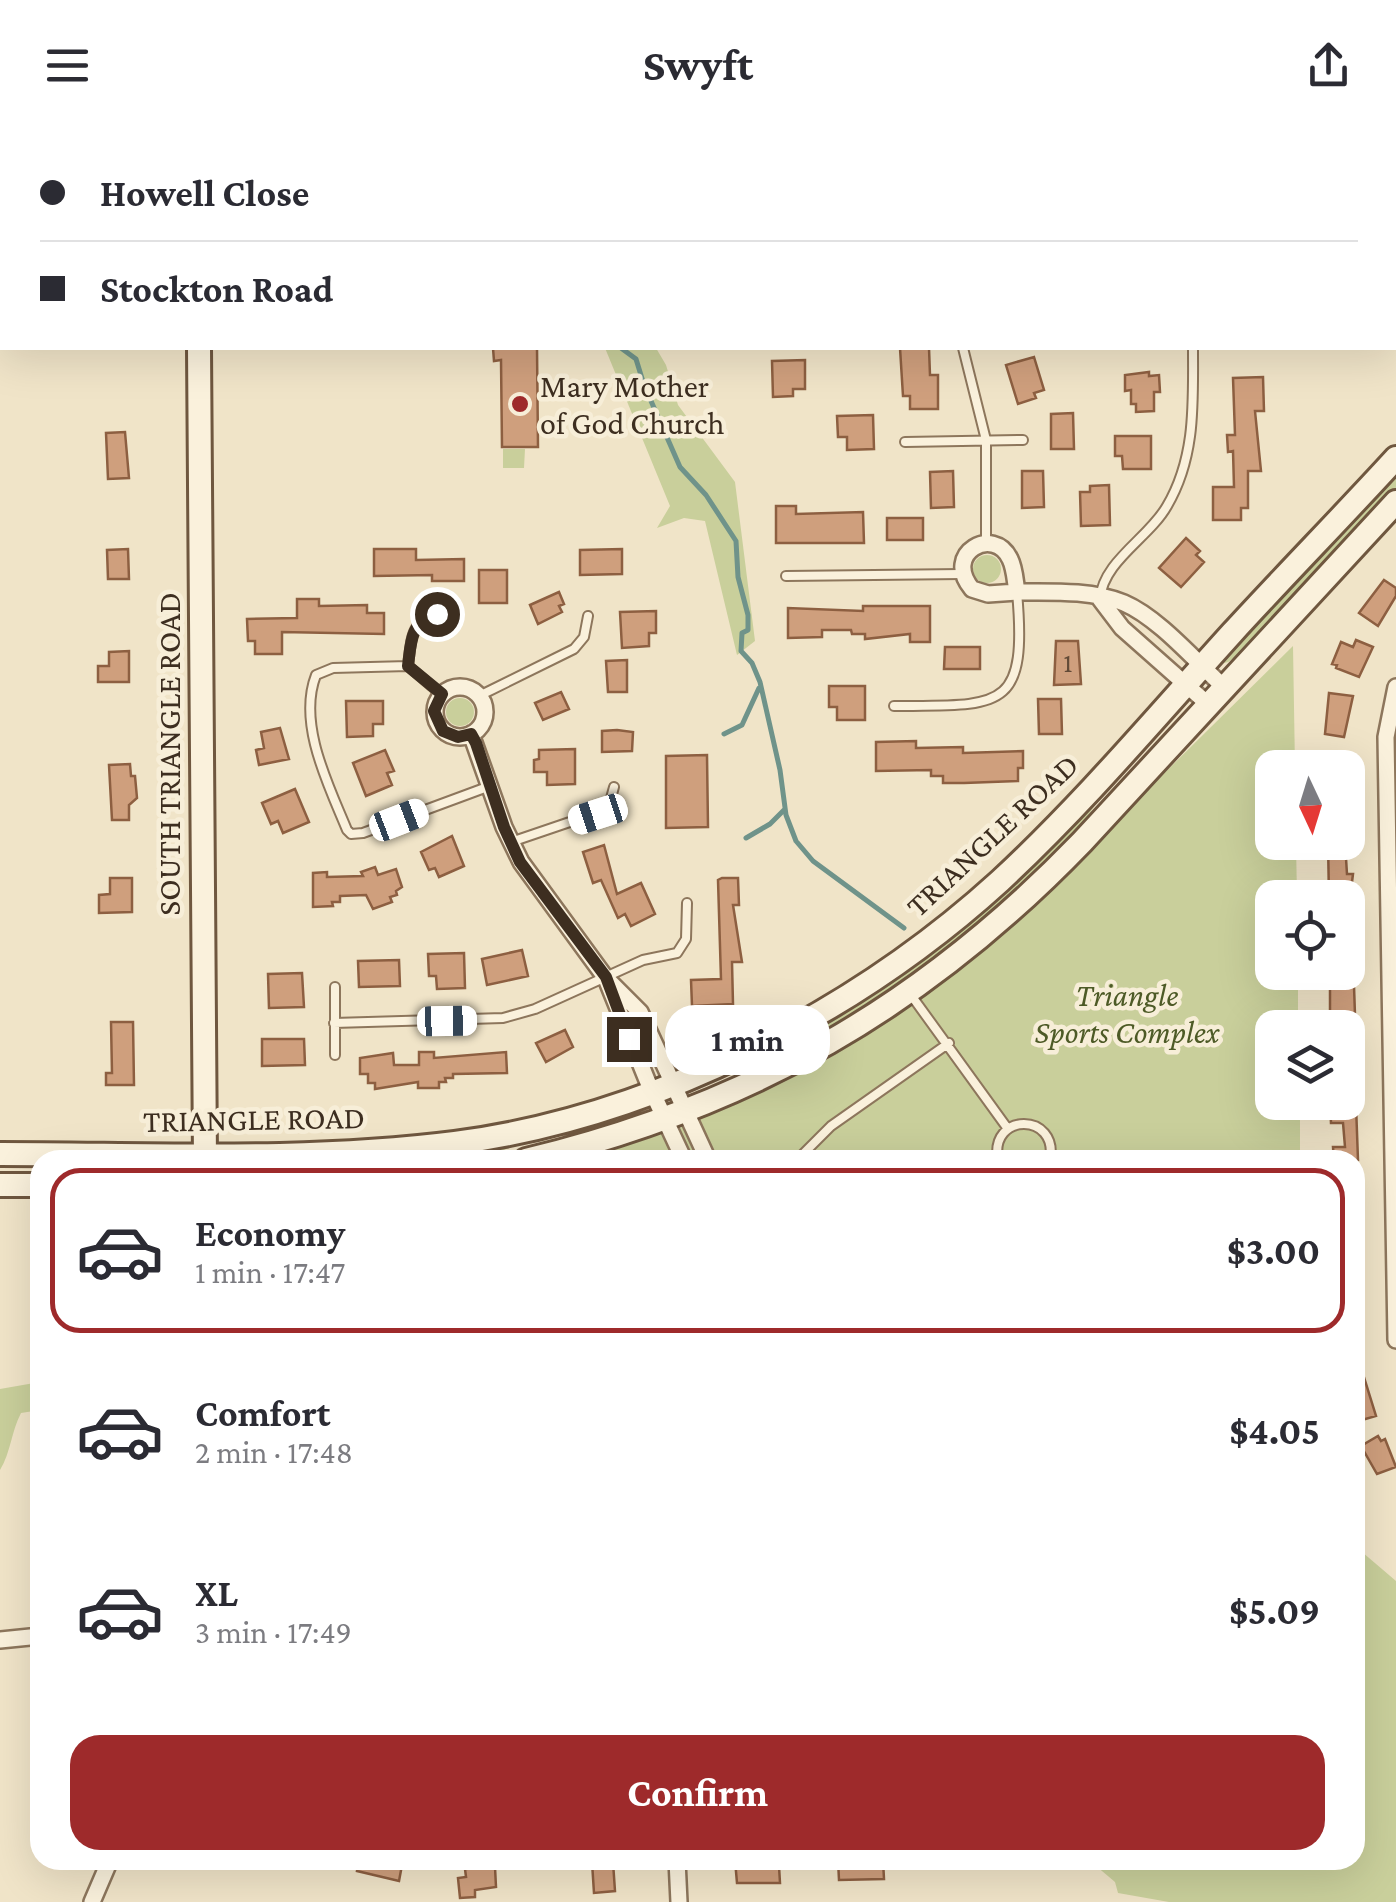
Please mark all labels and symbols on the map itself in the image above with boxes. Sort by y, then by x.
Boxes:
place label: Mary Mother of God Church [540,368,724,441]
marker: Mary Mother of God Church [509,393,531,415]
street label: SOUTH TRIANGLE ROAD [151,592,187,916]
route start [415,592,460,637]
house number: 1 [1063,647,1073,678]
street label: TRIANGLE ROAD [899,746,1085,924]
north arrow [1255,750,1365,860]
car [565,790,631,838]
car [366,795,432,845]
park label: Triangle Sports Complex [1035,977,1220,1050]
callout: 1 min [664,1004,829,1074]
car [417,1005,477,1037]
route end [607,1017,652,1062]
street label: TRIANGLE ROAD [143,1099,365,1139]

